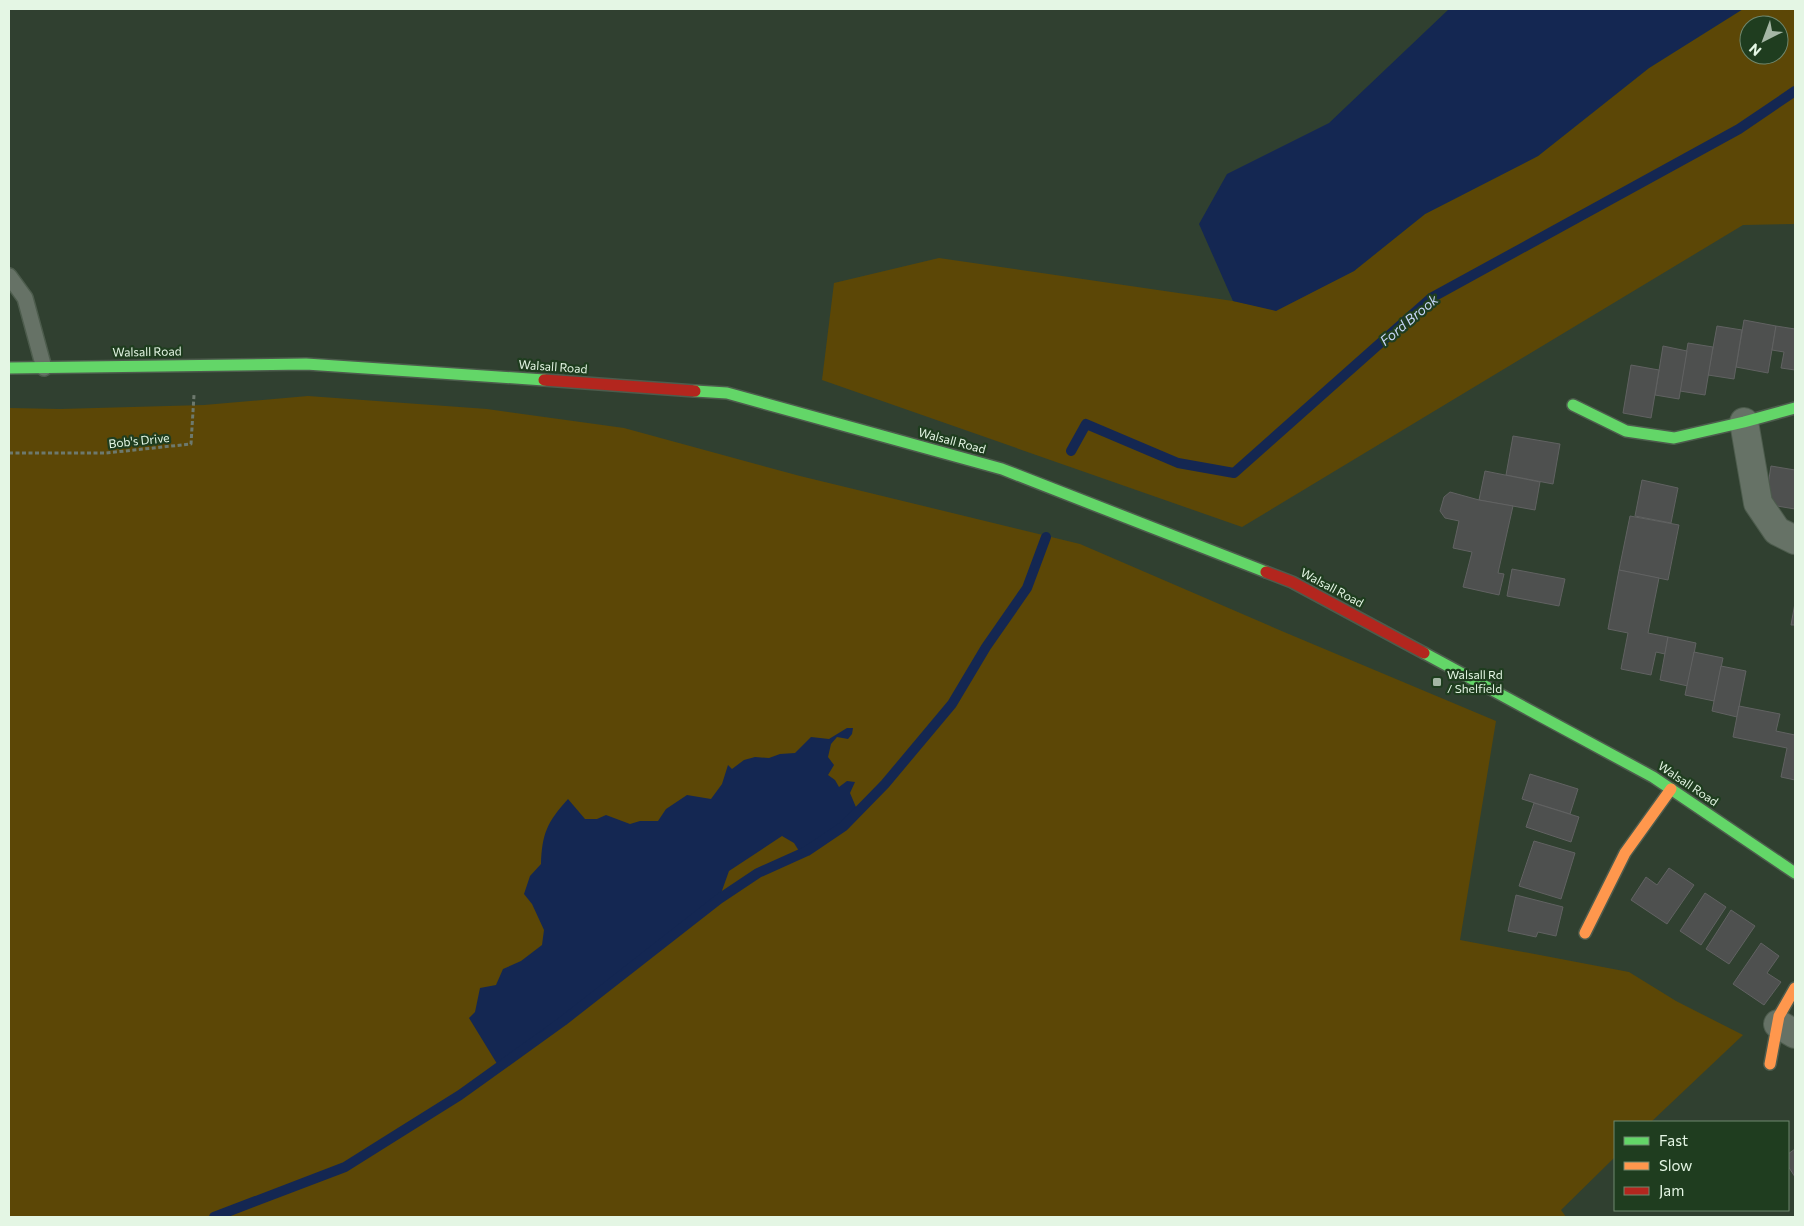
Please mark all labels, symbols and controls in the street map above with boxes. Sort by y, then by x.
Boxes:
north arrow [1739,15,1789,65]
text: N [1745,40,1765,60]
water label: Ford Brook [1376,290,1442,349]
street label: Walsall Road [112,343,182,359]
street label: Walsall Road [518,357,588,375]
street label: Walsall Road [917,424,987,456]
street label: Bob's Drive [108,430,170,450]
street label: Walsall Road [1299,565,1366,610]
place label: Walsall Rd / Shelfield [1447,667,1503,695]
marker: Walsall Rd / Shelfield [1431,676,1443,688]
street label: Walsall Road [1656,758,1721,808]
legend [1614,1121,1789,1211]
text: Fast [1659,1131,1688,1149]
text: Slow [1659,1156,1692,1174]
text: Jam [1659,1181,1684,1199]

